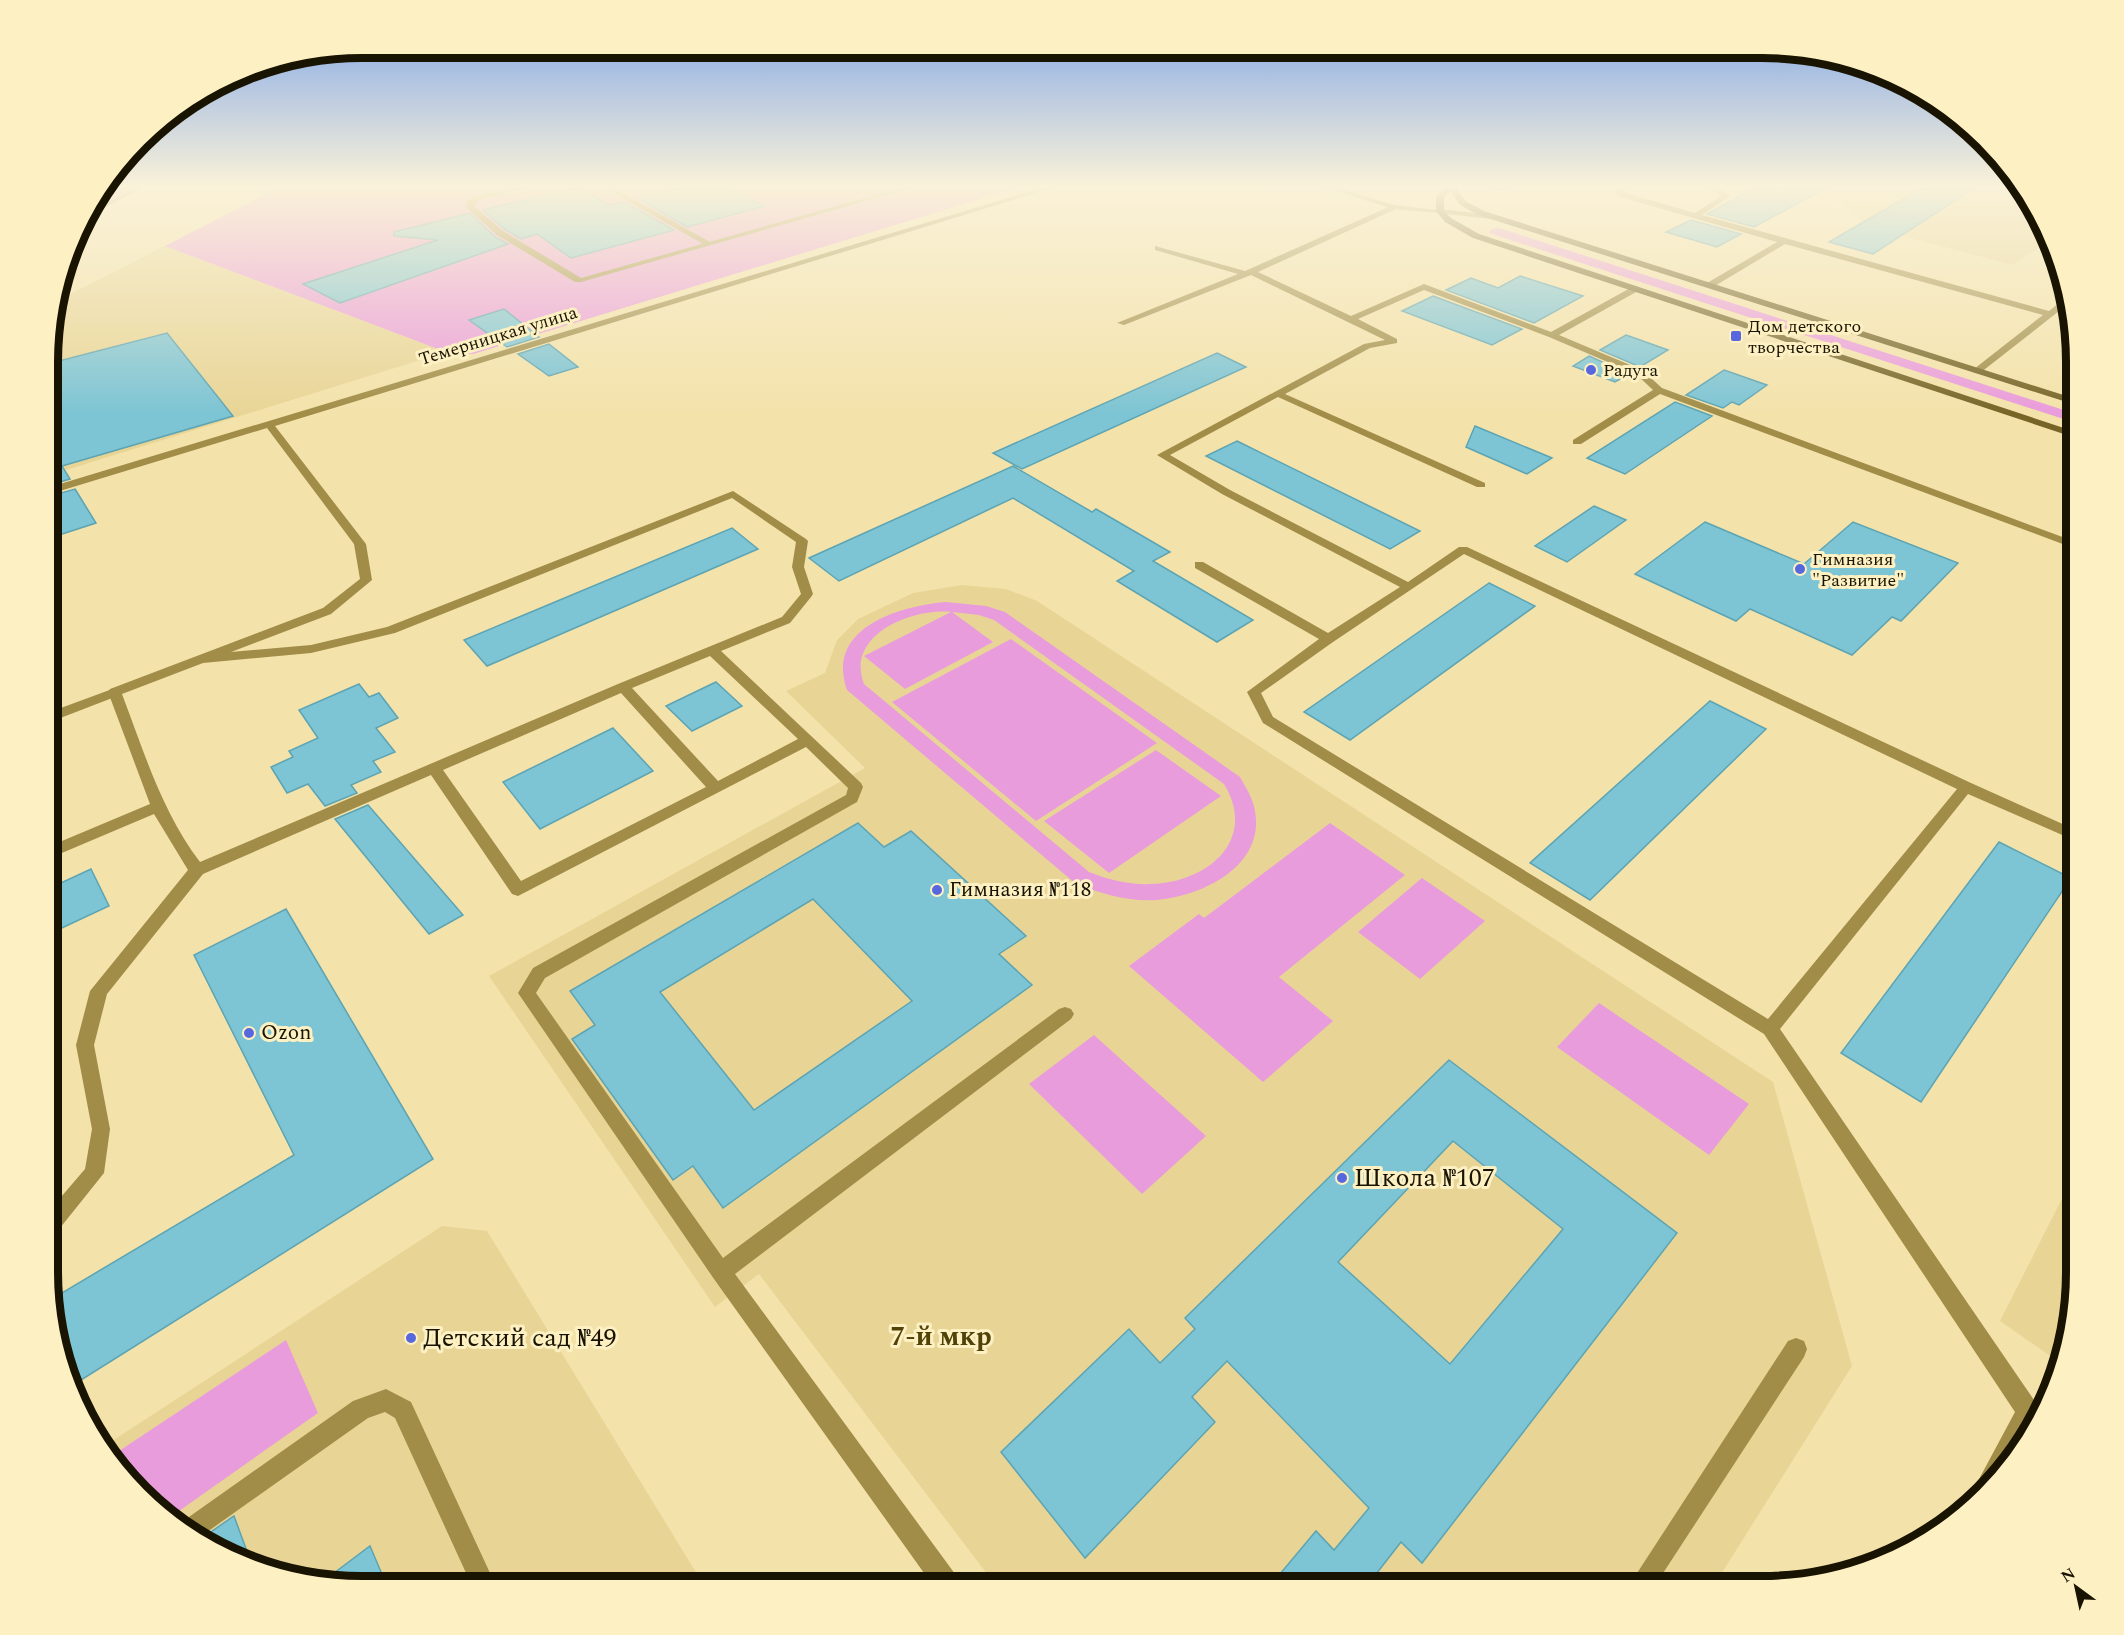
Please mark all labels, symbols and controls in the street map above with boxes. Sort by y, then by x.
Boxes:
street label: Темерницкая улица [415,299,581,373]
place label: Дом детского творчества [1748,313,1861,361]
marker: Дом детского творчества [1729,329,1743,343]
place label: Радуга [1603,357,1658,384]
marker: Радуга [1584,363,1598,377]
place label: Гимназия "Развитие" [1812,546,1904,594]
marker: Гимназия "Развитие" [1793,562,1807,576]
place label: Гимназия №118 [949,874,1091,906]
marker: Гимназия №118 [930,883,944,897]
place label: Ozon [261,1017,311,1049]
marker: Ozon [242,1026,256,1040]
place label: Школа №107 [1354,1158,1495,1198]
marker: Школа №107 [1335,1171,1349,1185]
district label: 7-й мкр [890,1316,992,1358]
place label: Детский сад №49 [423,1318,617,1358]
marker: Детский сад №49 [404,1331,418,1345]
north arrow [2046,1557,2106,1617]
text: N [2056,1562,2080,1589]

